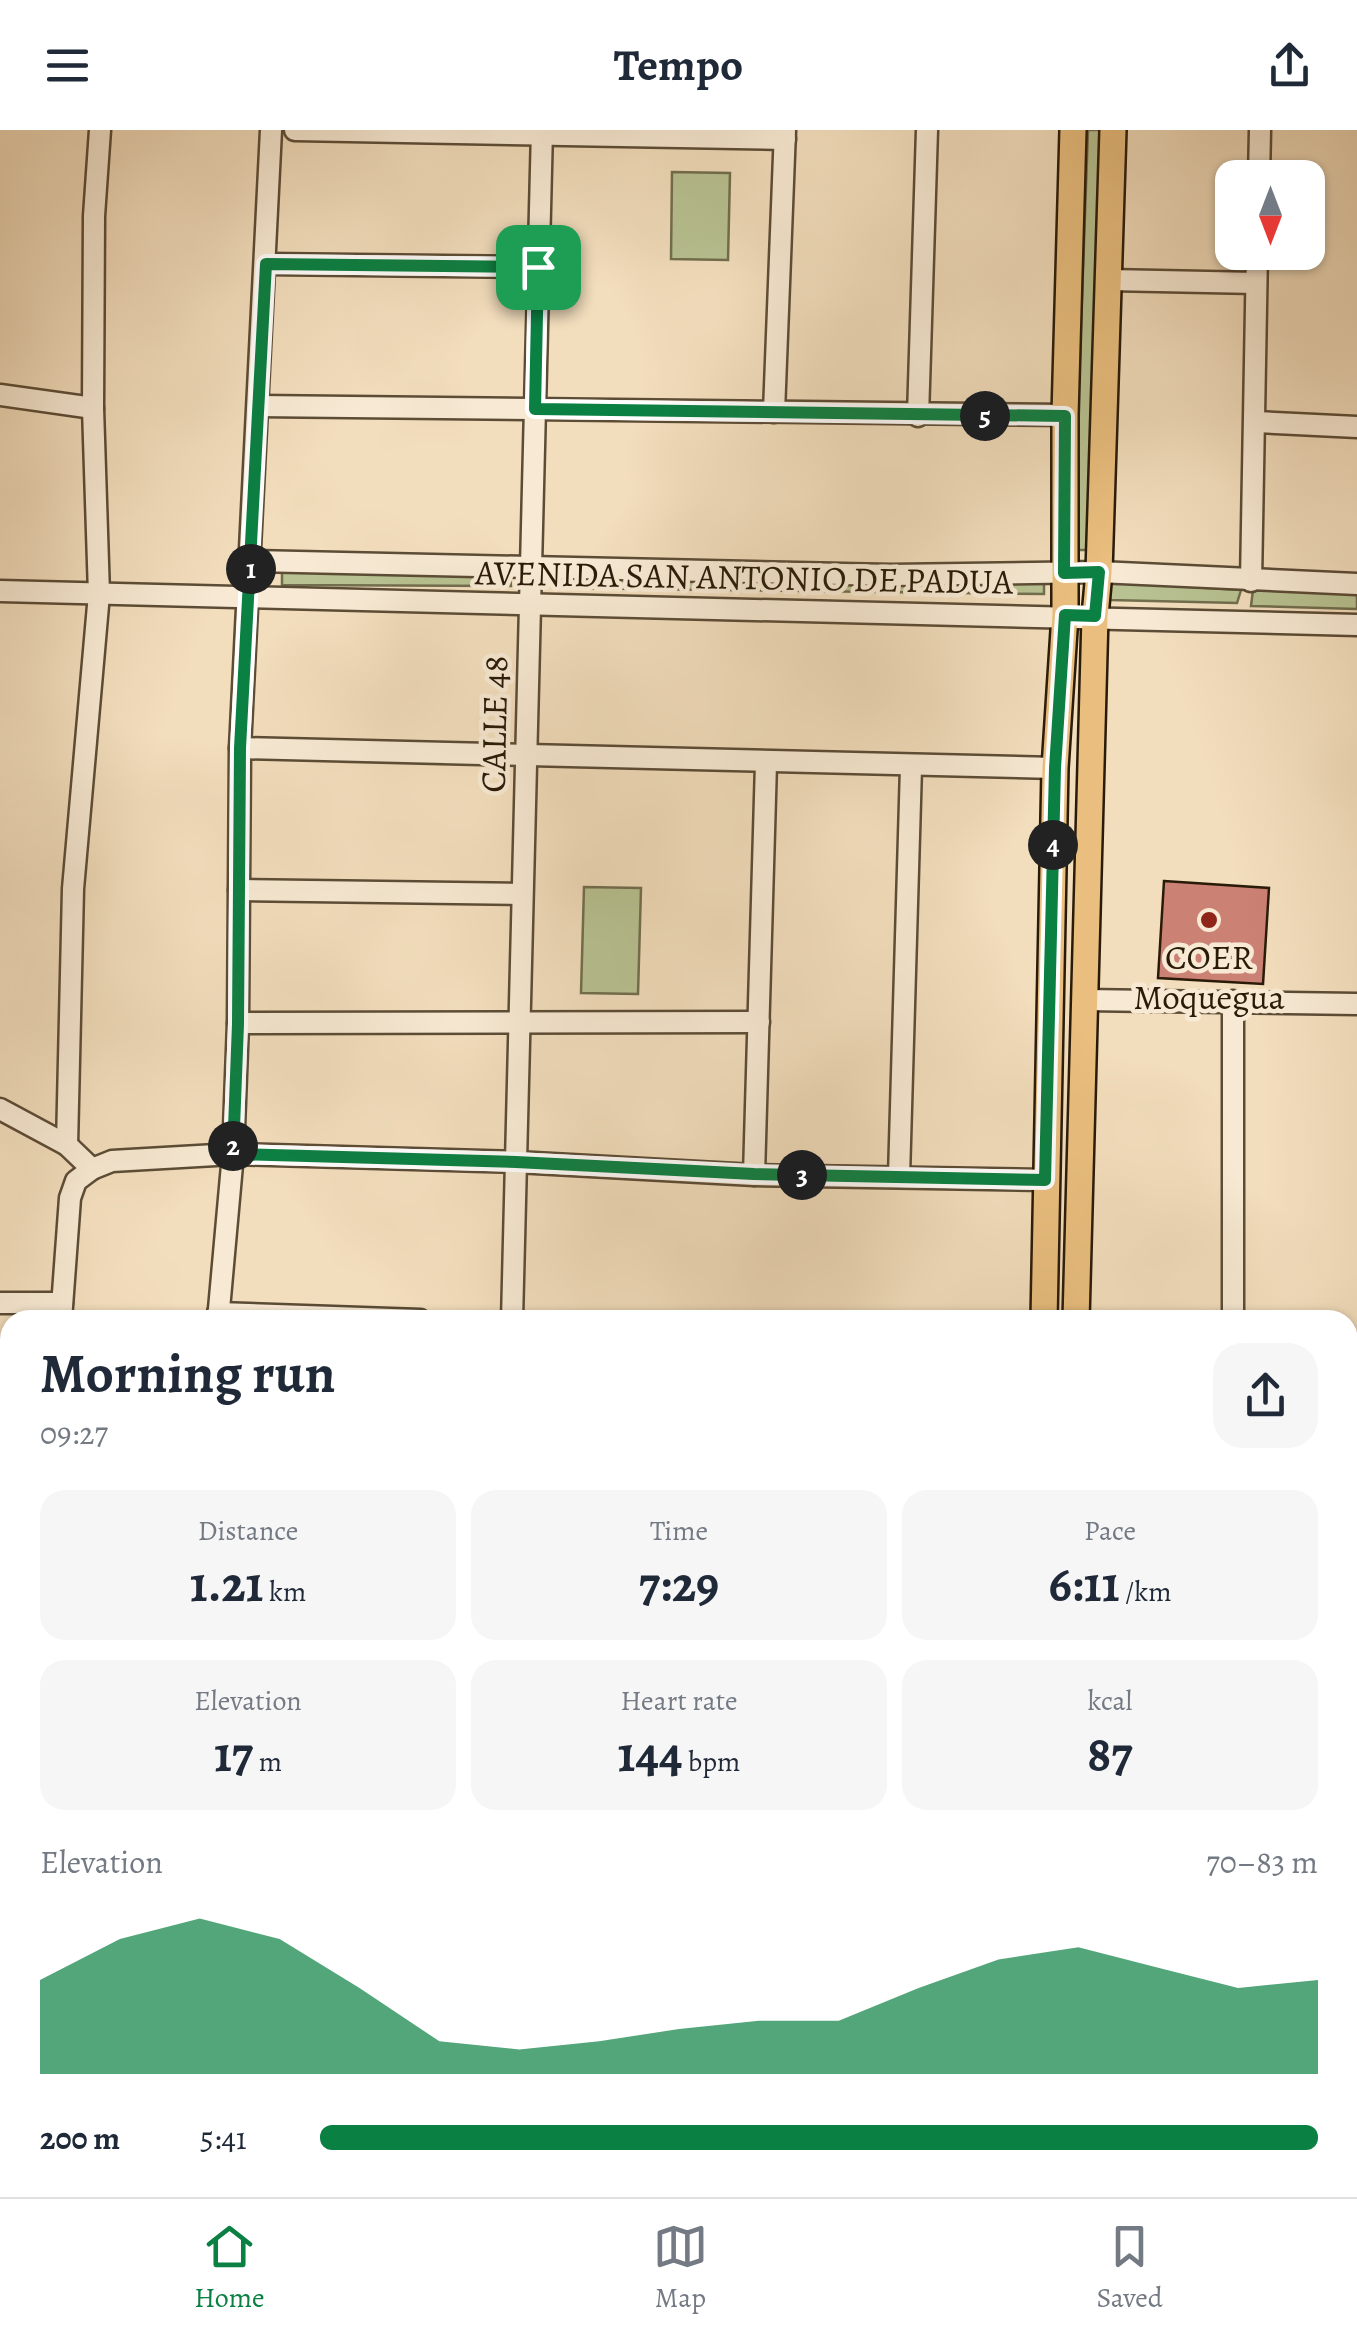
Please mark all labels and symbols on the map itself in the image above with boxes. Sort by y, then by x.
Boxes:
north arrow [1215,160,1325,270]
pin [496,225,581,310]
pin: 5 [960,391,1010,441]
pin: 1 [226,544,276,594]
street label: AVENIDA SAN ANTONIO DE PADUA [474,548,1014,606]
street label: CALLE 48 [469,655,519,793]
pin: 4 [1028,820,1078,870]
marker: COER Moquegua [1198,909,1220,931]
place label: COER Moquegua [1133,933,1285,1021]
pin: 2 [208,1121,258,1171]
pin: 3 [777,1150,827,1200]

